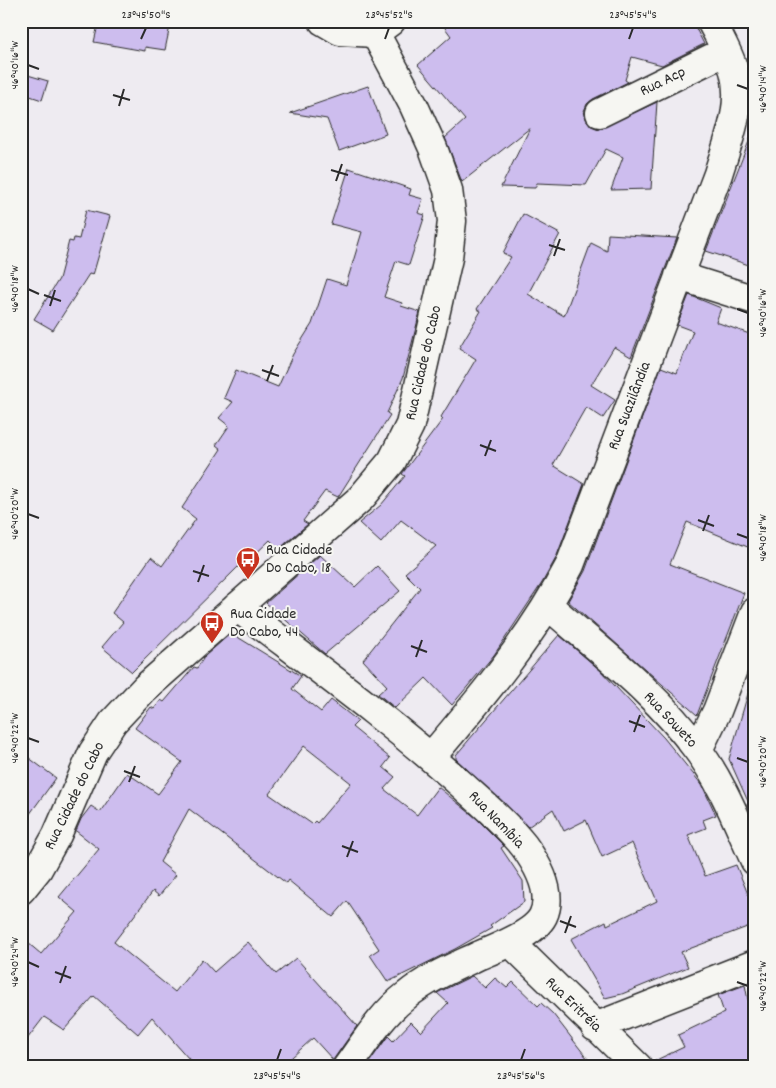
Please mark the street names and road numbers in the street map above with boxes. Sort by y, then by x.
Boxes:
street label: Rua Acp [636,61,690,103]
street label: Rua Cidade do Cabo [400,303,448,423]
street label: Rua Suazilândia [603,358,658,454]
street label: Rua Soweto [638,686,702,754]
street label: Rua Cidade do Cabo [39,738,111,854]
street label: Rua Namíbia [463,786,530,854]
street label: Rua Eritréia [539,972,607,1038]

